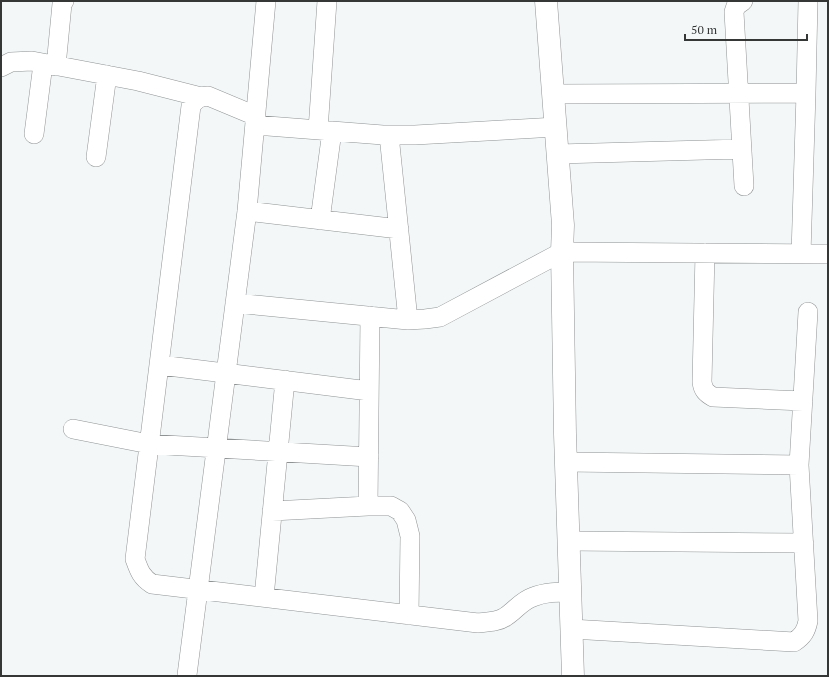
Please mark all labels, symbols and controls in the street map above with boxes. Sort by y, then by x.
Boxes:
scale bar [685,16,807,42]
text: 50 m [691,22,718,37]

